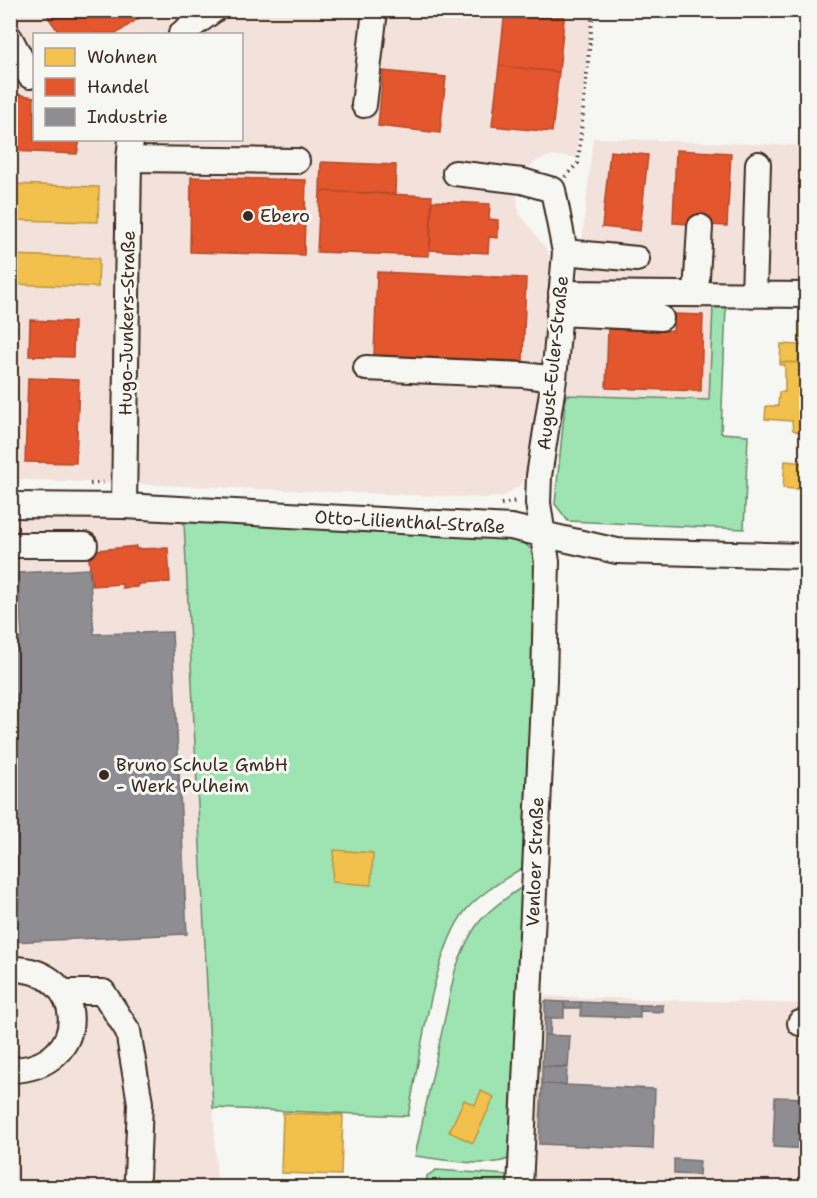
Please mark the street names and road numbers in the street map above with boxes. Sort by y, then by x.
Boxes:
street label: Hugo-Junkers-Straße [113,230,141,416]
street label: August-Euler-Straße [532,275,574,451]
street label: Otto-Lilienthal-Straße [314,505,506,539]
street label: Venloer Straße [521,796,549,928]

